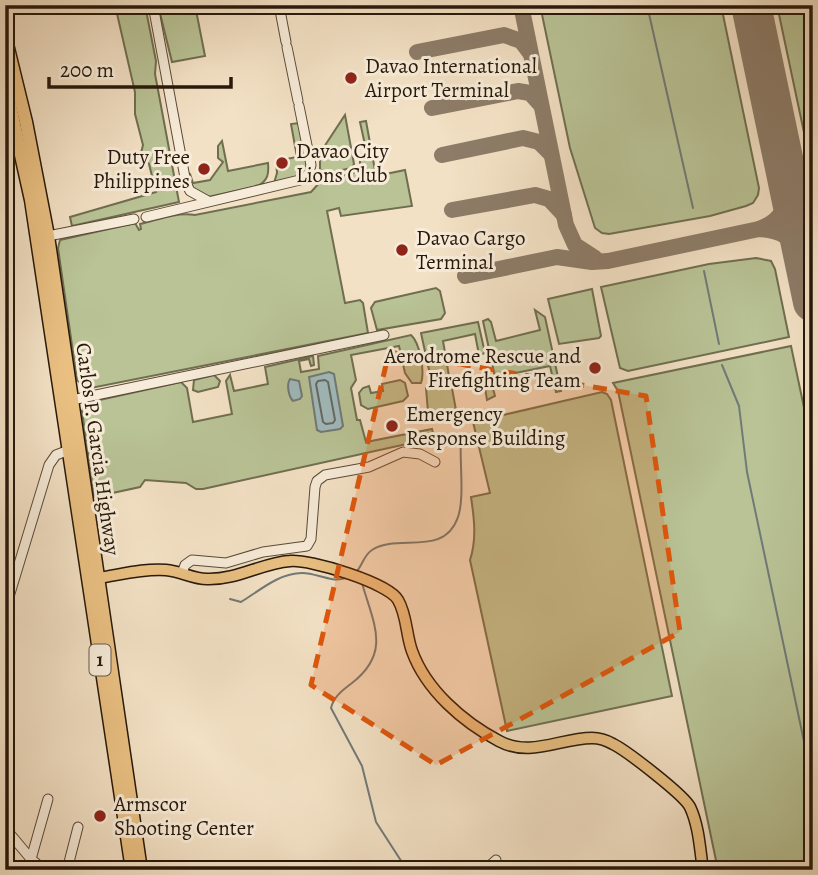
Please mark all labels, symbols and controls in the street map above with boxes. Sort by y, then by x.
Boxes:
scale bar [49,46,231,90]
place label: Davao International Airport Terminal [364,52,537,104]
text: 200 m [60,56,114,84]
marker: Davao International Airport Terminal [343,70,359,86]
place label: Davao City Lions Club [296,137,389,189]
place label: Duty Free Philippines [93,143,190,195]
marker: Davao City Lions Club [274,155,290,171]
marker: Duty Free Philippines [196,161,212,177]
place label: Davao Cargo Terminal [416,224,526,276]
marker: Davao Cargo Terminal [394,242,410,258]
street label: Carlos P. Garcia Highway [69,341,127,558]
place label: Aerodrome Rescue and Firefighting Team [383,342,582,394]
marker: Aerodrome Rescue and Firefighting Team [587,360,603,376]
place label: Emergency Response Building [406,400,566,452]
marker: Emergency Response Building [384,418,400,434]
road number: 1 [90,645,110,676]
place label: Armscor Shooting Center [113,790,254,842]
marker: Armscor Shooting Center [92,808,108,824]

